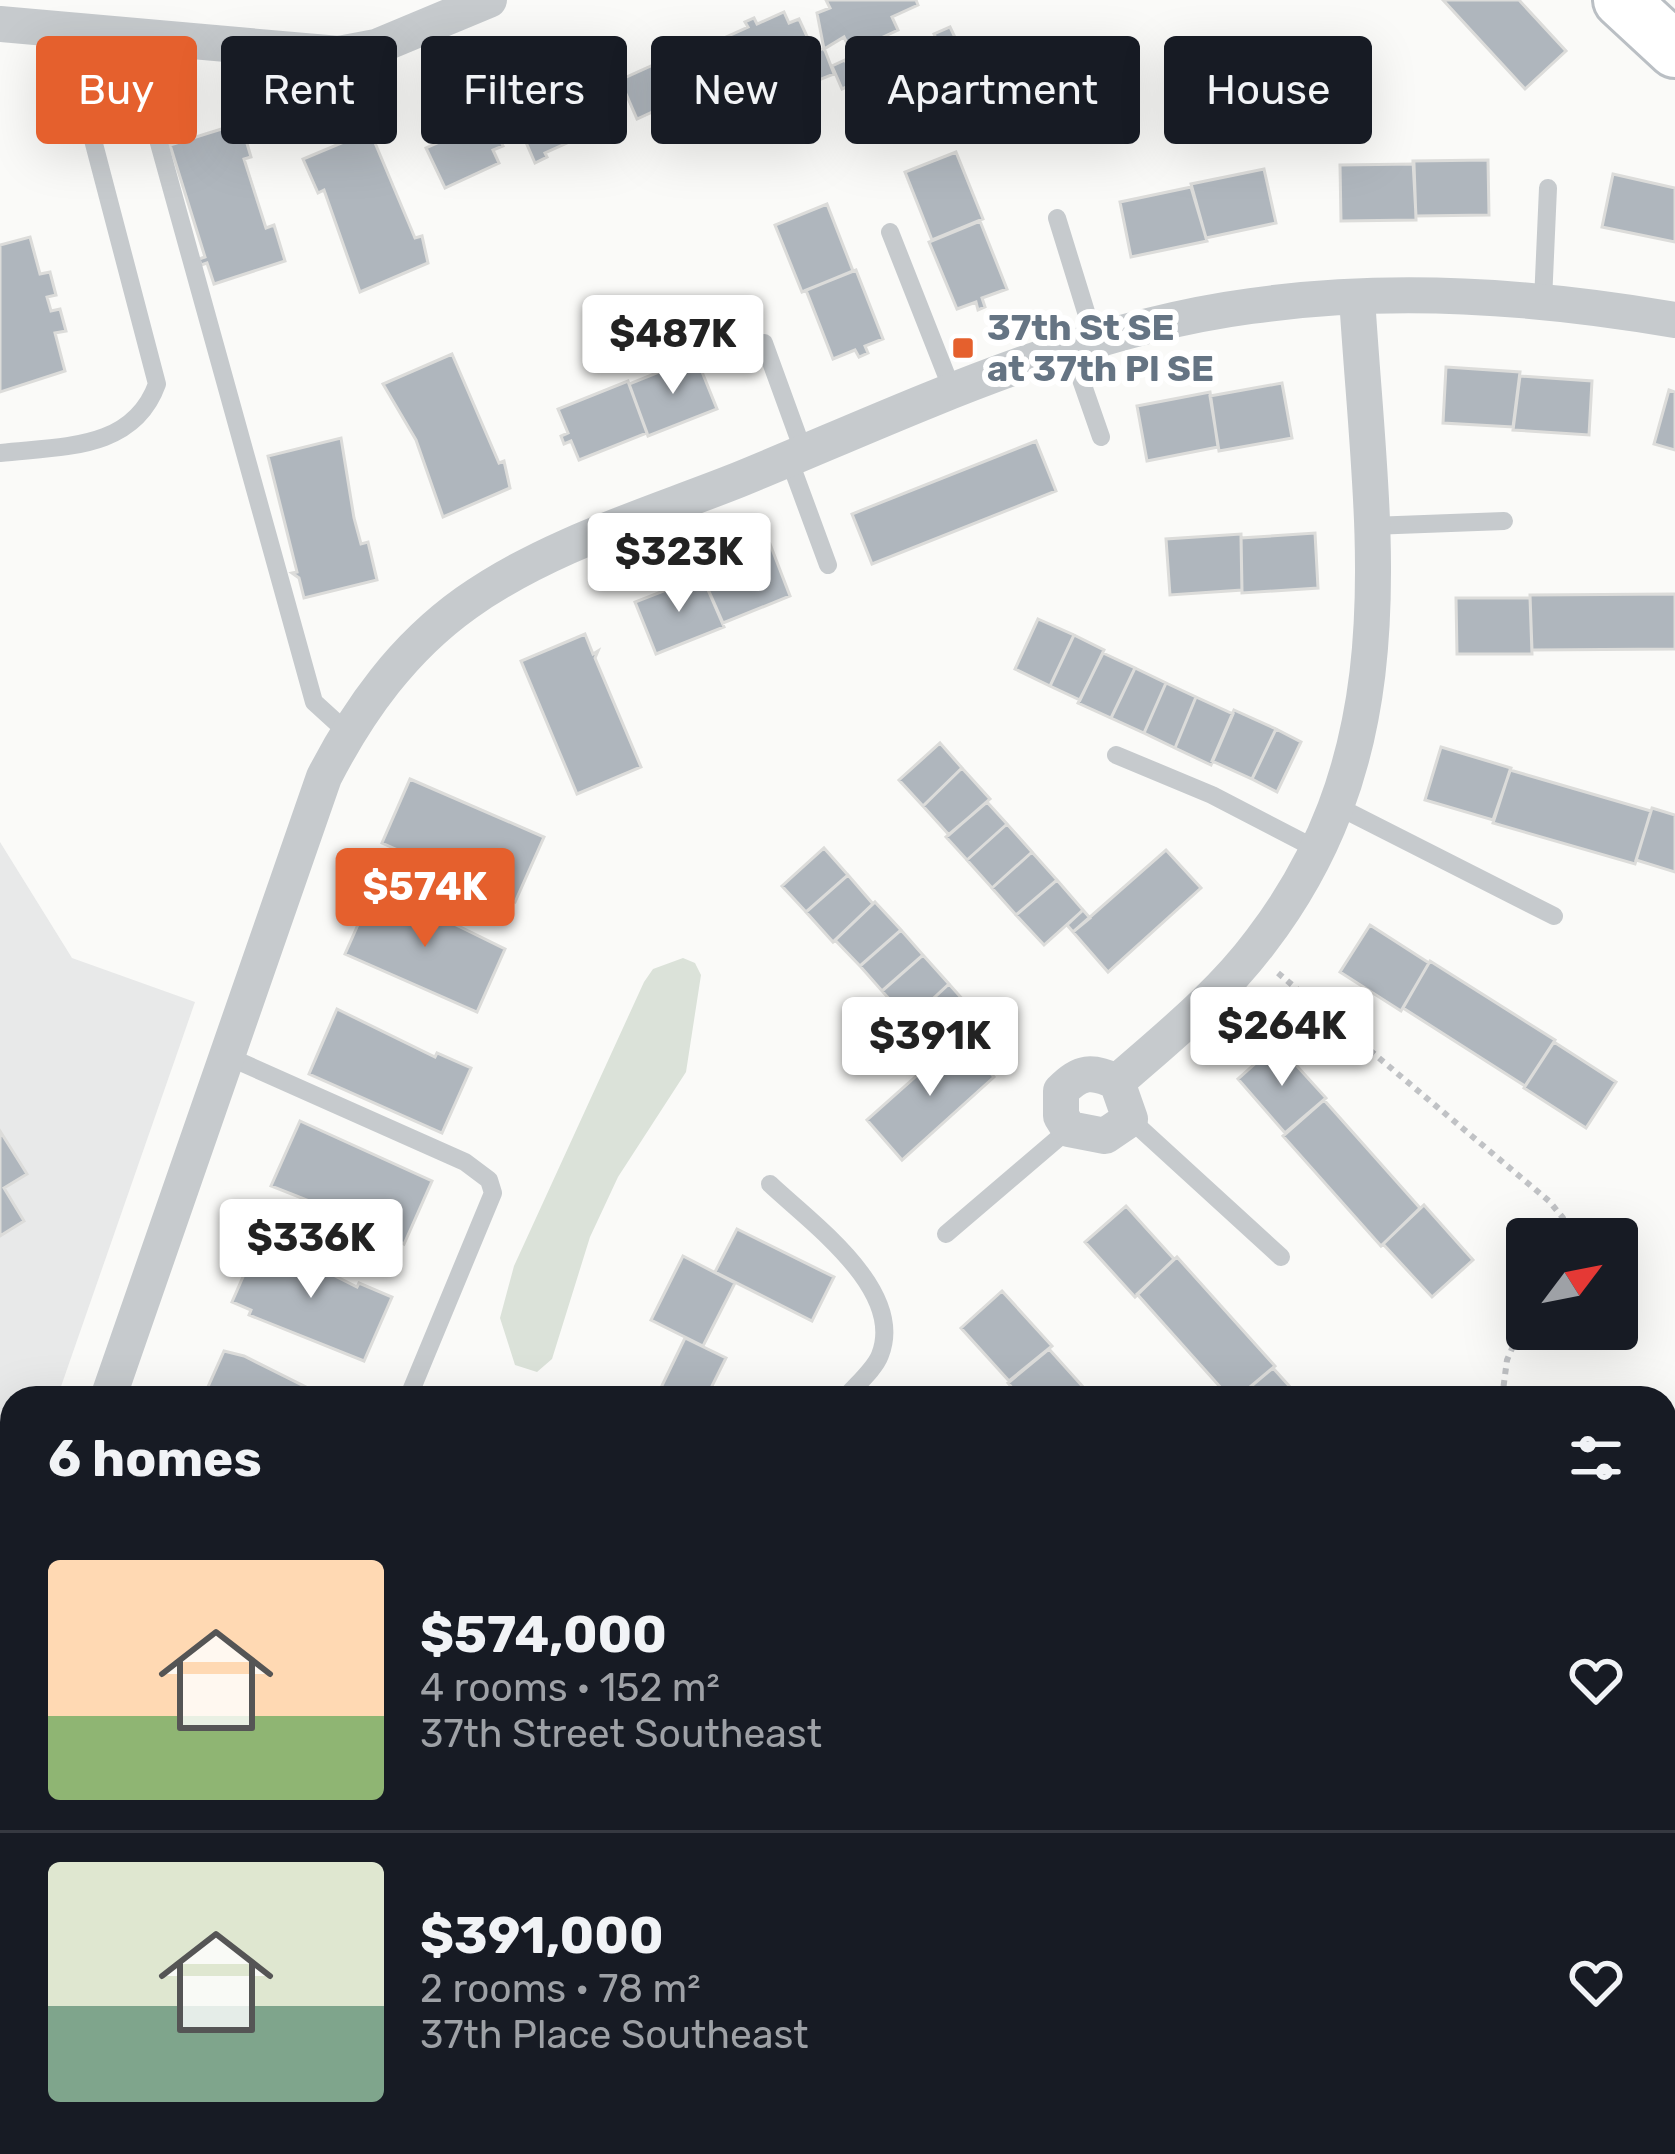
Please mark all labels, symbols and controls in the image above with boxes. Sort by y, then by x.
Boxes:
chip: Buy [36,36,197,144]
chip: Rent [221,36,397,144]
chip: Filters [421,36,627,144]
chip: New [651,36,821,144]
chip: Apartment [845,36,1140,144]
chip: House [1164,36,1372,144]
pin: $487K [589,295,757,397]
place label: 37th St SE at 37th Pl SE [987,306,1214,390]
text: $487K [609,311,737,357]
marker: 37th St SE at 37th Pl SE [950,335,976,361]
pin: $323K [595,513,763,615]
text: $323K [615,529,743,575]
pin: $574K [341,848,509,950]
text: $574K [363,864,487,910]
pin: $264K [1198,987,1366,1089]
pin: $391K [846,997,1014,1099]
text: $264K [1217,1003,1347,1049]
text: $391K [869,1013,991,1059]
pin: $336K [227,1199,395,1301]
text: $336K [247,1215,375,1261]
north arrow [1506,1218,1638,1350]
map controls [1506,1218,1638,1350]
icon: filters [1563,1425,1629,1491]
text: 6 homes [48,1428,262,1489]
text: $574,000 [420,1604,667,1665]
icon: home [144,1608,288,1752]
icon: heart [1563,1647,1629,1713]
text: 4 rooms · 152 m² [420,1665,720,1711]
text: 37th Street Southeast [420,1711,822,1757]
text: $391,000 [420,1905,664,1966]
icon: home [144,1910,288,2054]
icon: heart [1563,1949,1629,2015]
text: 2 rooms · 78 m² [420,1966,701,2012]
text: 37th Place Southeast [420,2012,809,2058]

